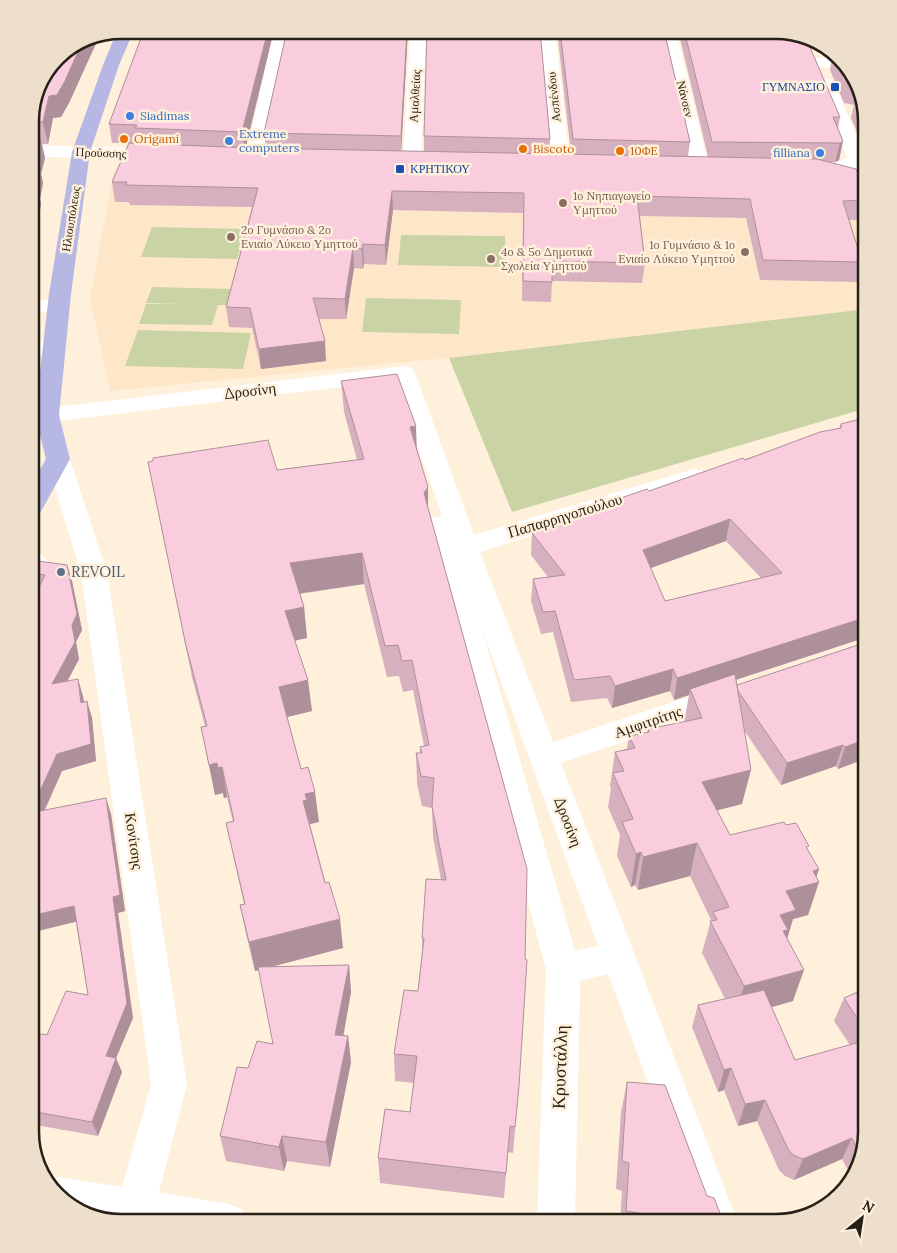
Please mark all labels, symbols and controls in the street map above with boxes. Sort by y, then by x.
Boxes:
street label: Αμαλθείας [406,69,423,123]
street label: Ασπένδου [543,71,564,123]
street label: Νάνσεν [674,79,697,119]
place label: ΓΥΜΝΑΣΙΟ [762,79,825,94]
marker: ΓΥΜΝΑΣΙΟ [829,81,841,93]
place label: Siadimas [140,108,190,123]
marker: Siadimas [124,110,136,122]
place label: Extreme computers [239,126,300,155]
place label: Origami [134,131,179,146]
marker: Origami [118,133,130,145]
marker: Extreme computers [223,135,235,147]
place label: Biscoto [533,141,574,156]
marker: Biscoto [517,143,529,155]
place label: 10ΦΕ [630,143,658,158]
street label: Προύσσης [75,144,127,161]
marker: 10ΦΕ [614,145,626,157]
place label: filliana [773,145,810,160]
marker: filliana [814,147,826,159]
place label: ΚΡΗΤΙΚΟΥ [410,161,470,176]
marker: ΚΡΗΤΙΚΟΥ [394,163,406,175]
street label: Ηλιουπόλεως [58,185,83,253]
place label: 1ο Νηπιαγωγείο Υμηττού [573,188,651,217]
marker: 1ο Νηπιαγωγείο Υμηττού [557,197,569,209]
place label: 2ο Γυμνάσιο & 2ο Ενιαίο Λύκειο Υμηττού [241,222,358,251]
marker: 2ο Γυμνάσιο & 2ο Ενιαίο Λύκειο Υμηττού [225,231,237,243]
place label: 1ο Γυμνάσιο & 1ο Ενιαίο Λύκειο Υμηττού [618,237,735,266]
place label: 4ο & 5ο Δημοτικά Σχολεία Υμηττού [501,244,593,273]
marker: 1ο Γυμνάσιο & 1ο Ενιαίο Λύκειο Υμηττού [739,246,751,258]
marker: 4ο & 5ο Δημοτικά Σχολεία Υμηττού [485,253,497,265]
street label: Δροσίνη [223,378,277,403]
street label: Παπαρρηγοπούλου [505,489,624,542]
place label: REVOIL [71,562,125,581]
marker: REVOIL [55,566,67,578]
street label: Αμφιτρίτης [612,701,684,742]
street label: Δροσίνη [550,794,587,850]
street label: Κονίτσης [121,811,148,871]
street label: Κρυστάλλη [547,1025,572,1109]
north arrow [837,1193,887,1243]
text: N [859,1196,878,1217]

